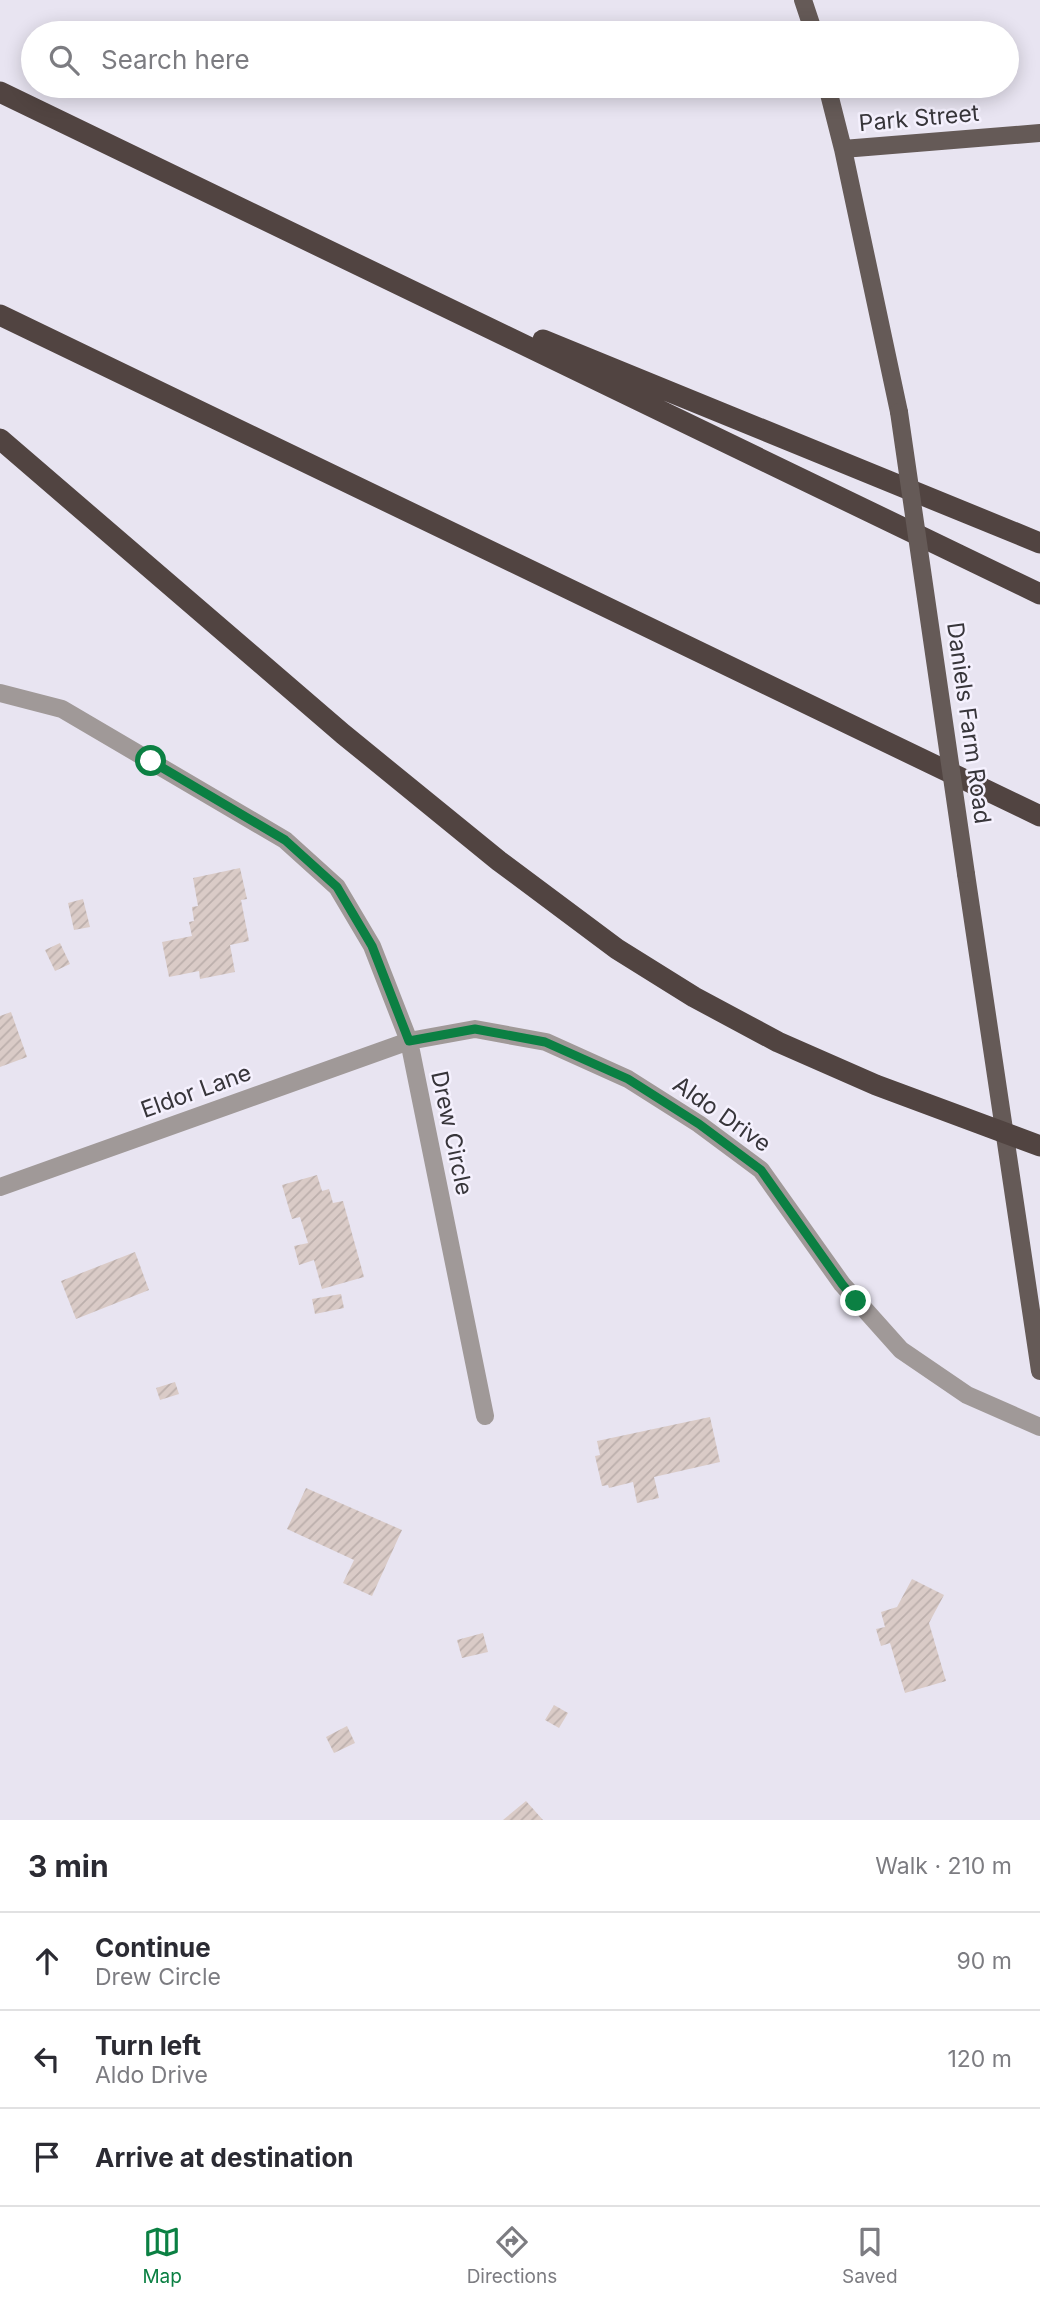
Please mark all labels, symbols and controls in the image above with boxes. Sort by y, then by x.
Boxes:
search box [21,21,1019,98]
icon: search [45,41,83,79]
text: Search here [101,44,250,75]
street label: Park Street [858,99,981,137]
street label: Daniels Farm Road [941,620,997,826]
route start [135,745,166,776]
street label: Eldor Lane [137,1058,255,1124]
street label: Drew Circle [425,1068,479,1198]
street label: Aldo Drive [668,1070,776,1158]
route end [840,1285,871,1316]
text: 3 min [28,1848,109,1884]
text: Walk · 210 m [875,1852,1012,1880]
text: Continue [95,1932,211,1963]
icon: ahead [28,1942,66,1980]
text: 90 m [957,1947,1012,1975]
text: Drew Circle [95,1963,221,1991]
text: Turn left [95,2030,201,2061]
icon: left [28,2040,66,2078]
text: 120 m [947,2045,1012,2073]
text: Aldo Drive [95,2061,208,2089]
icon: arrive [28,2138,66,2176]
text: Arrive at destination [95,2142,354,2173]
tab: Map [142,2223,182,2288]
tab: Directions [467,2223,557,2288]
tab: Saved [842,2223,898,2288]

